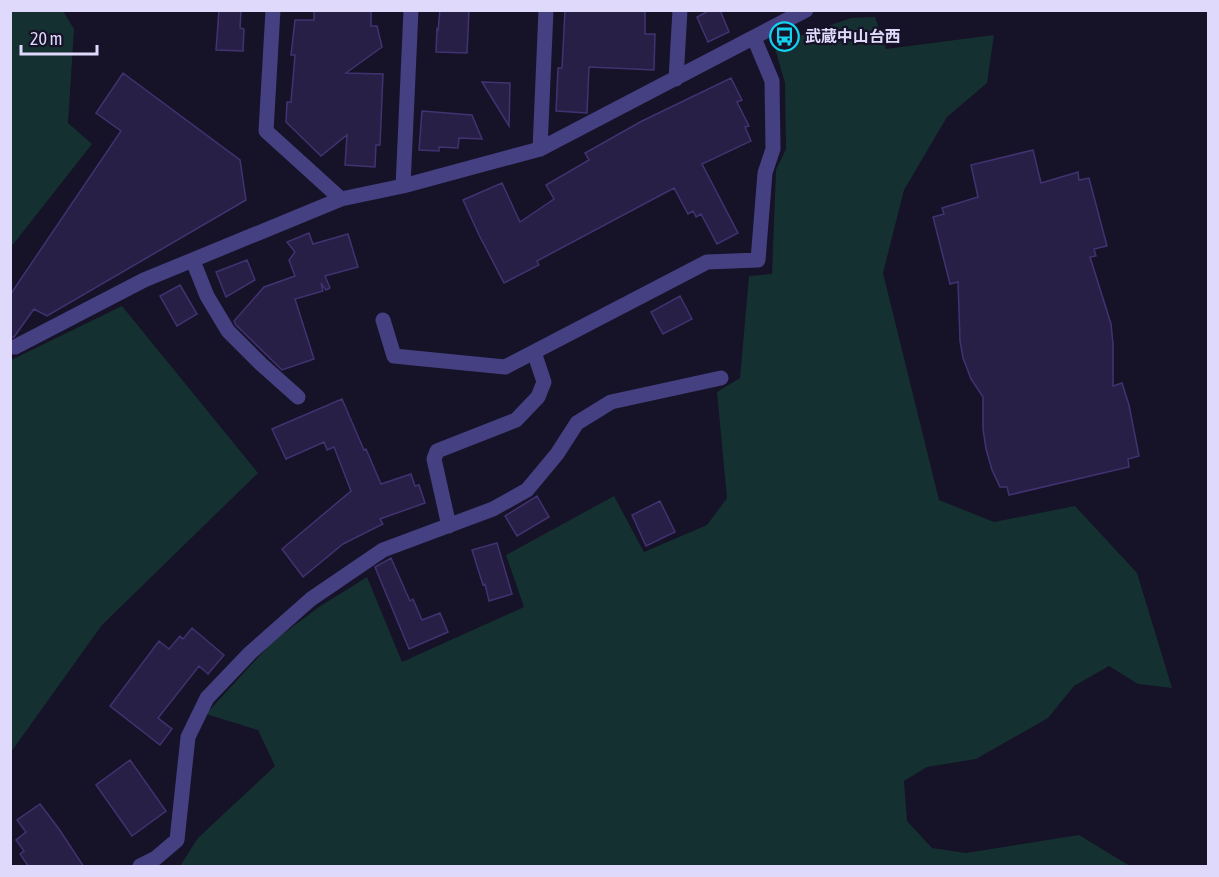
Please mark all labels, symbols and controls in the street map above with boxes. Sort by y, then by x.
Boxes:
scale bar [21,18,98,56]
bus stop icon: 武蔵中山台西 [768,20,800,52]
place label: 武蔵中山台西 [805,27,901,45]
text: 20 m [30,28,62,49]

